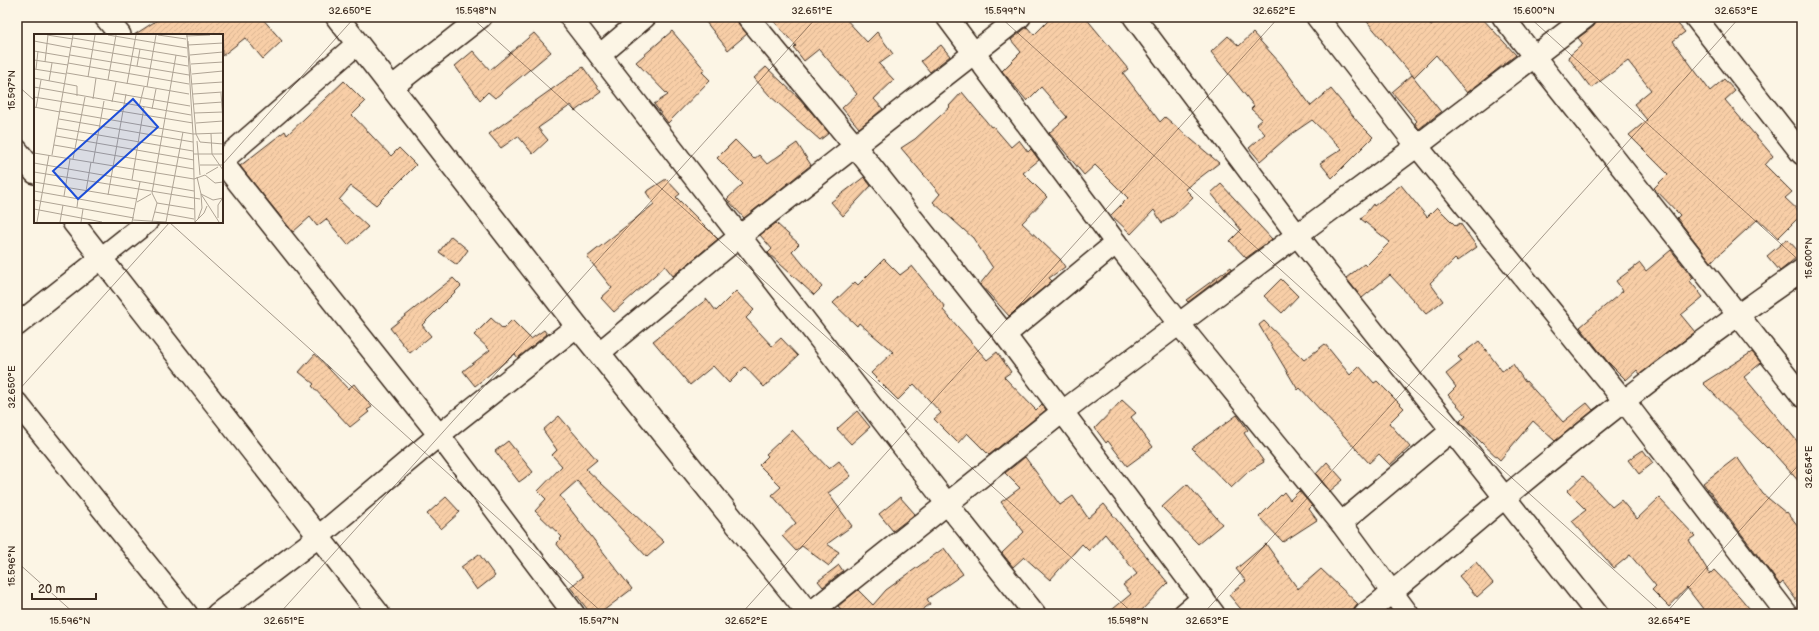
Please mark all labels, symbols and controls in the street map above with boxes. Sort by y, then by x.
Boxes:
text: 32.650°E [329,5,372,17]
text: 15.598°N [455,5,497,17]
text: 32.651°E [792,5,833,17]
text: 15.599°N [985,5,1025,17]
text: 32.652°E [1253,5,1296,17]
text: 15.600°N [1513,5,1555,17]
text: 32.653°E [1715,5,1758,17]
inset map [34,34,223,223]
text: 15.597°N [6,70,18,110]
text: 15.600°N [1803,237,1815,279]
text: 32.650°E [6,365,18,408]
text: 32.654°E [1803,445,1815,488]
text: 15.596°N [6,545,18,587]
scale bar [32,575,96,601]
text: 20 m [38,582,65,597]
text: 15.596°N [49,615,91,627]
text: 32.651°E [264,615,305,627]
text: 15.597°N [579,615,619,627]
text: 32.652°E [725,615,768,627]
text: 15.598°N [1107,615,1149,627]
text: 32.653°E [1186,615,1229,627]
text: 32.654°E [1648,615,1691,627]

